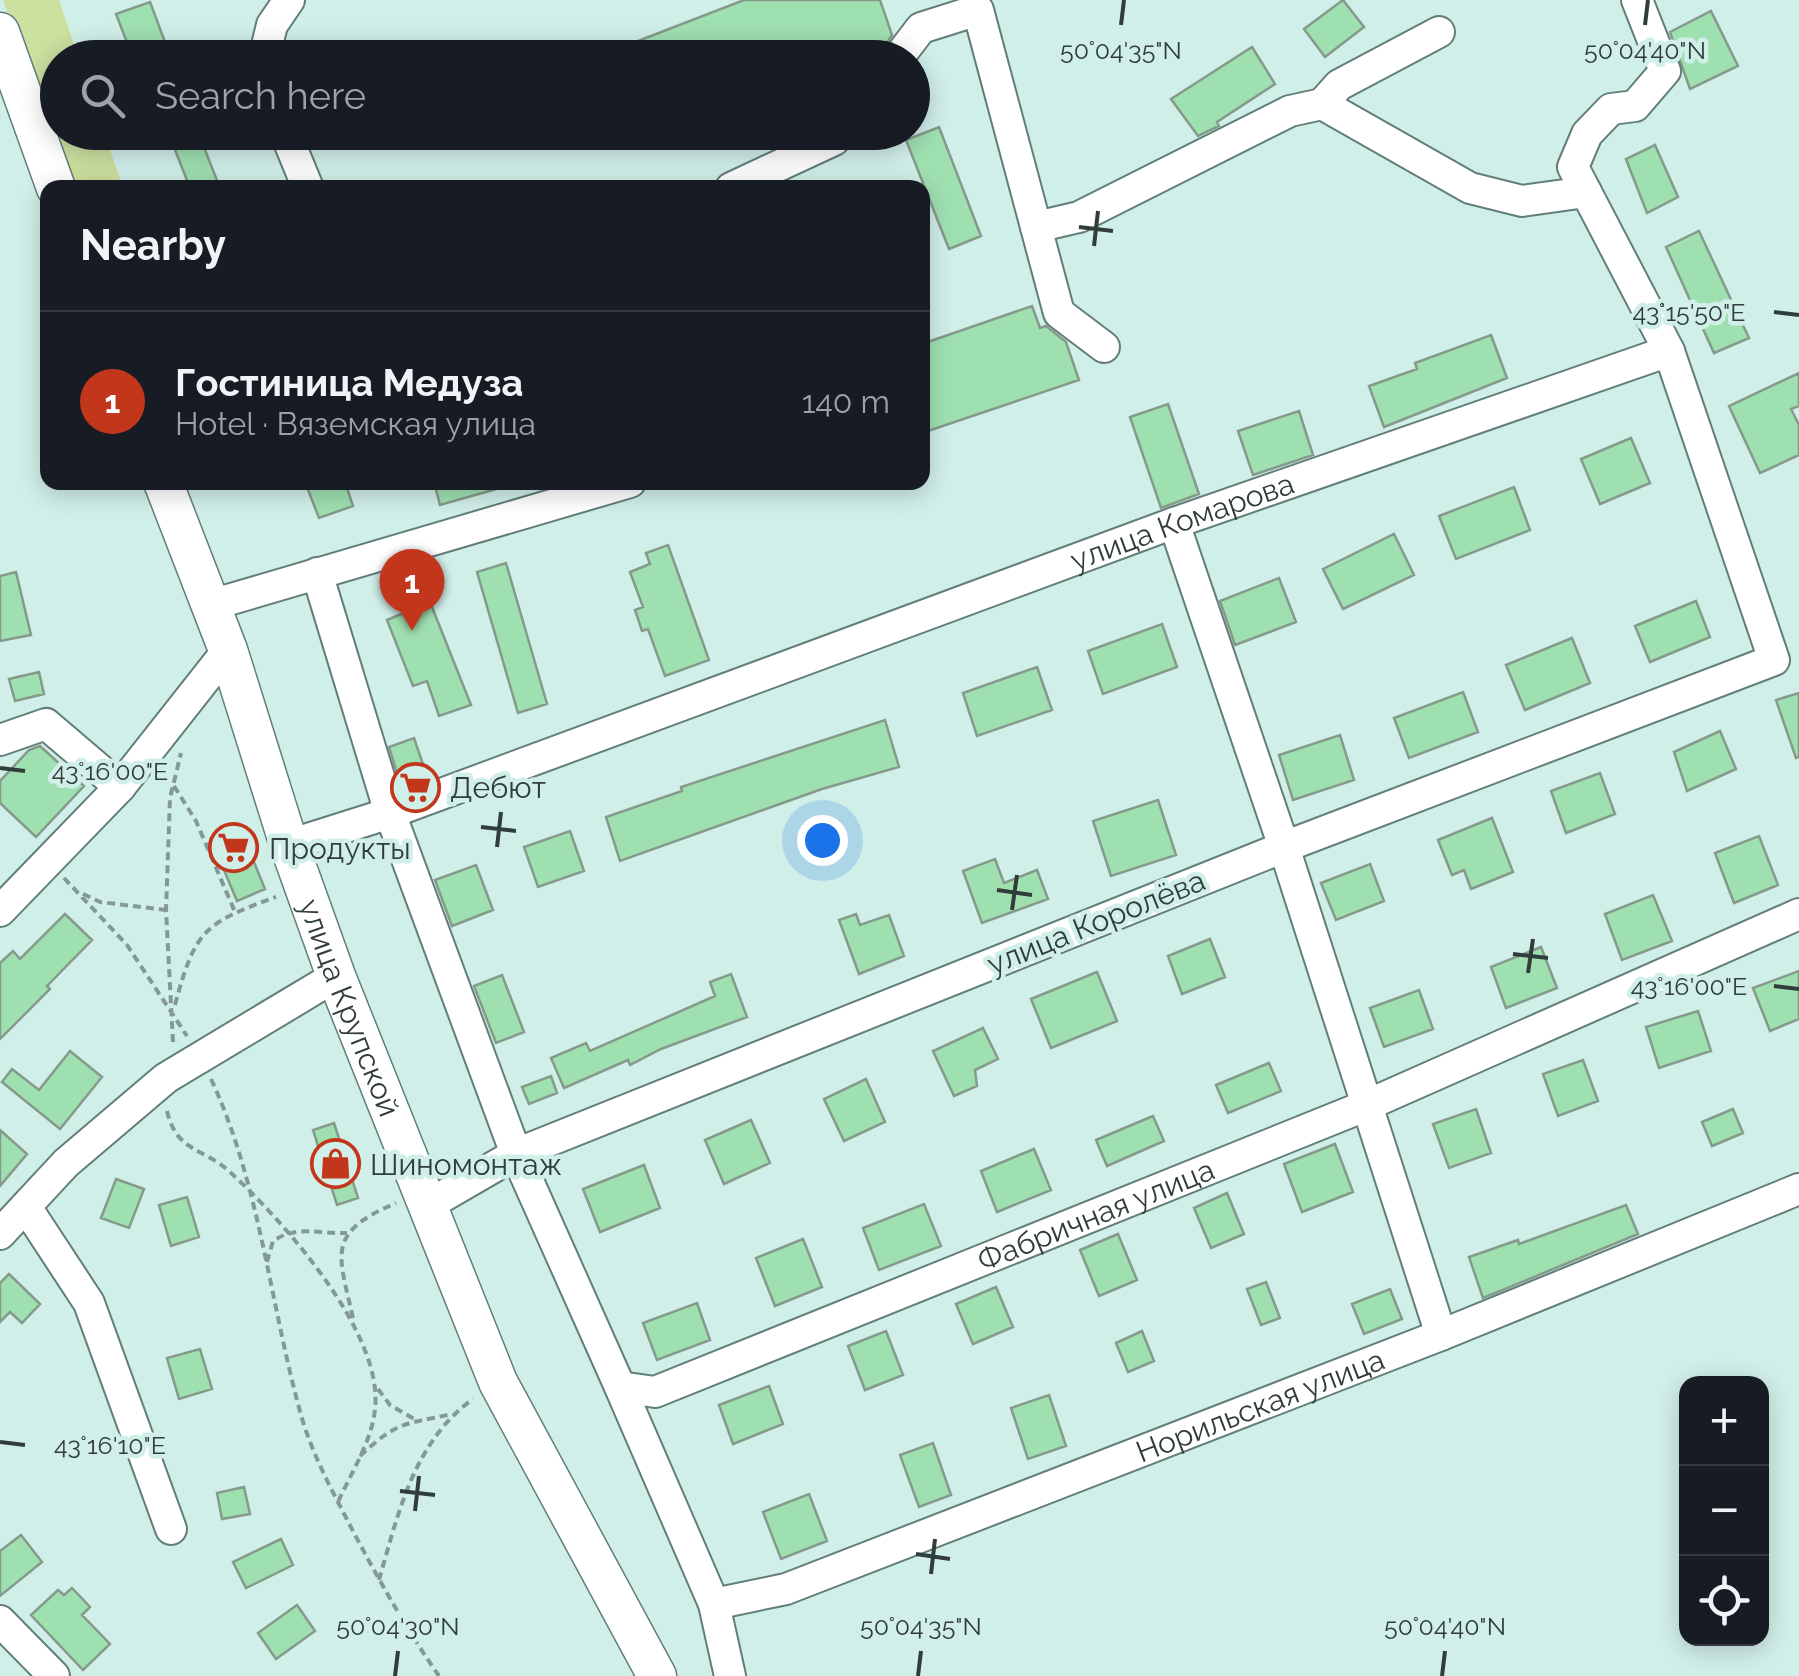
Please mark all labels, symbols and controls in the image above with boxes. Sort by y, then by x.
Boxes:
text: 50°04'35"N [1060,35,1182,65]
text: 50°04'40"N [1584,35,1706,65]
search box [40,40,930,150]
icon: search [75,68,130,123]
text: Search here [155,73,366,118]
text: Nearby [80,221,226,270]
text: 43°15'50"E [1632,297,1746,327]
text: Гостиница Медуза [175,360,523,405]
text: 1 [105,383,120,420]
text: 140 m [802,383,890,420]
text: Hotel · Вяземская улица [175,405,536,442]
street label: улица Комарова [1065,465,1298,577]
pin: 1 [380,548,444,631]
text: 43°16'00"E [52,756,168,786]
supermarket icon: Дебют [389,761,441,813]
place label: Дебют [450,770,546,805]
your location [797,815,848,866]
supermarket icon: Продукты [208,822,260,874]
place label: Продукты [269,831,411,866]
street label: улица Королёва [982,862,1210,982]
street label: улица Крупской [292,894,408,1121]
text: 43°16'00"E [1631,971,1747,1001]
shop icon: Шиномонтаж [309,1138,361,1190]
place label: Шиномонтаж [370,1147,562,1182]
street label: Фабричная улица [972,1151,1219,1278]
street label: Норильская улица [1131,1341,1389,1469]
map controls [1679,1376,1769,1646]
button: + [1679,1376,1769,1466]
text: 43°16'10"E [54,1430,166,1460]
button: − [1679,1466,1769,1556]
button: locate [1679,1556,1769,1646]
text: 50°04'30"N [336,1611,460,1641]
text: 50°04'35"N [860,1611,982,1641]
text: 50°04'40"N [1384,1611,1506,1641]

